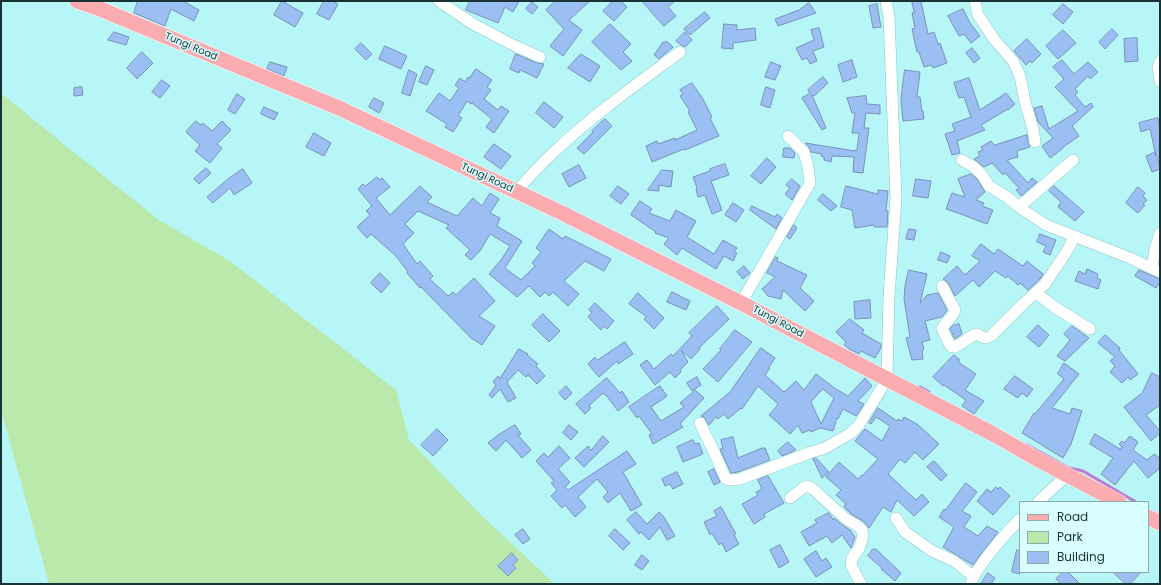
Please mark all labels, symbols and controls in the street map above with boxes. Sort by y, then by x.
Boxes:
street label: Tungi Road [163,31,219,63]
street label: Tungi Road [459,161,515,195]
street label: Tungi Road [750,304,806,340]
legend [1019,501,1149,573]
text: Road [1057,508,1088,525]
text: Park [1057,528,1083,545]
text: Building [1057,548,1105,565]

